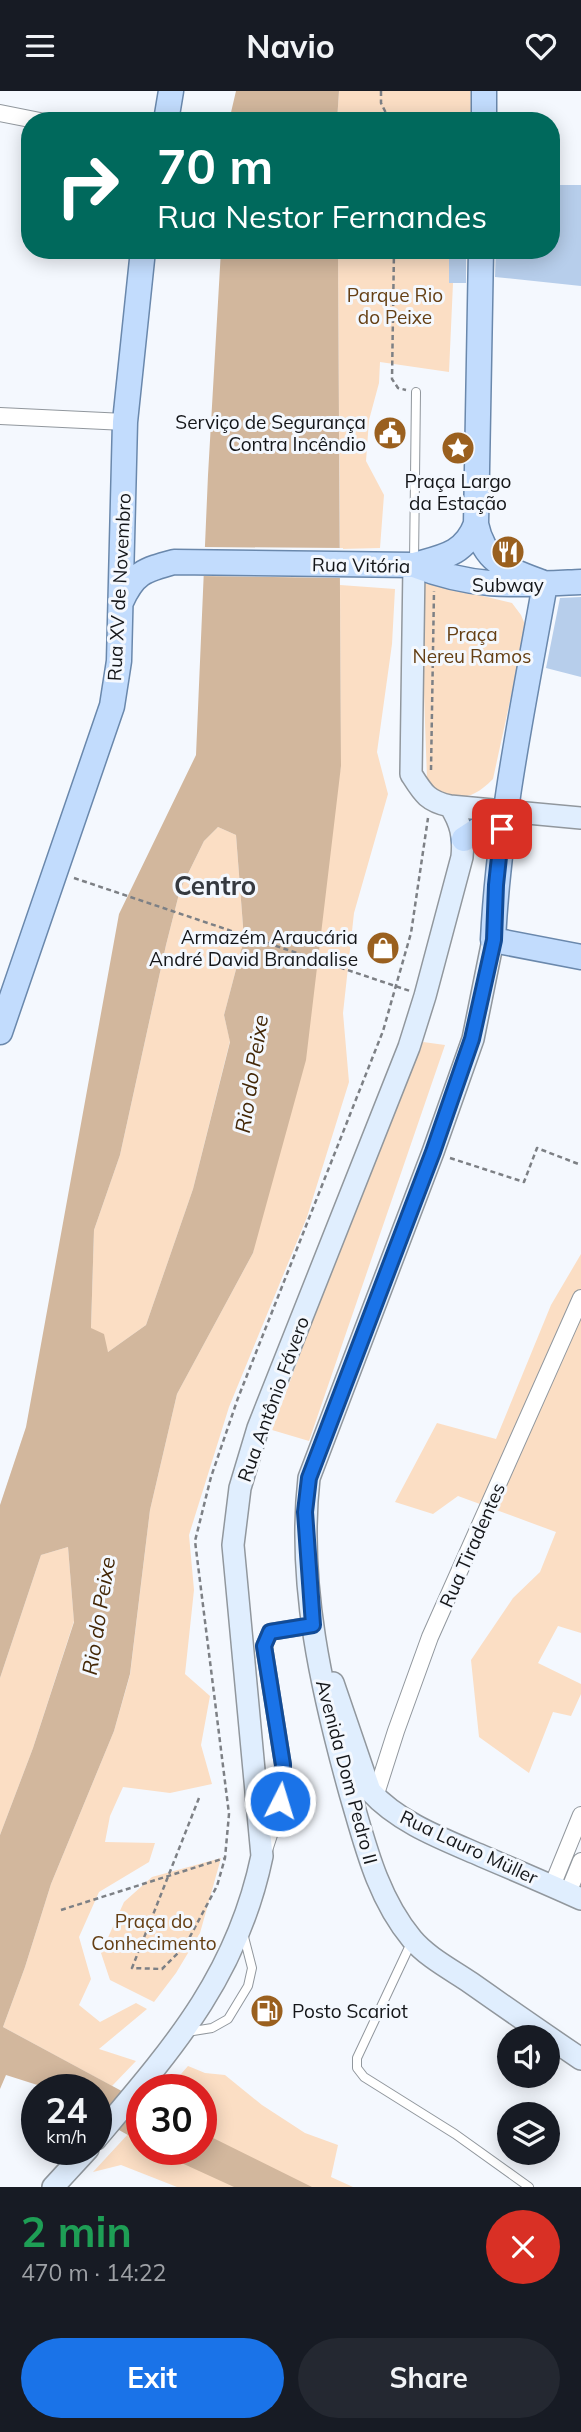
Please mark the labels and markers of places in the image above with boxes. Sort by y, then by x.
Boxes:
place label: Serviço de Segurança Contra Incêndio [175,410,366,456]
public building icon: Serviço de Segurança Contra Incêndio [371,414,409,452]
place icon: Praça Largo da Estação [439,429,477,467]
place label: Praça Largo da Estação [405,469,511,515]
restaurant icon: Subway [489,533,527,571]
place label: Subway [472,573,544,597]
pin [472,799,532,859]
place label: Armazém Araucária André David Brandalise [149,925,358,971]
shop icon: Armazém Araucária André David Brandalise [364,929,402,967]
fuel station icon: Posto Scariot [248,1992,286,2030]
place label: Posto Scariot [292,1999,408,2023]

